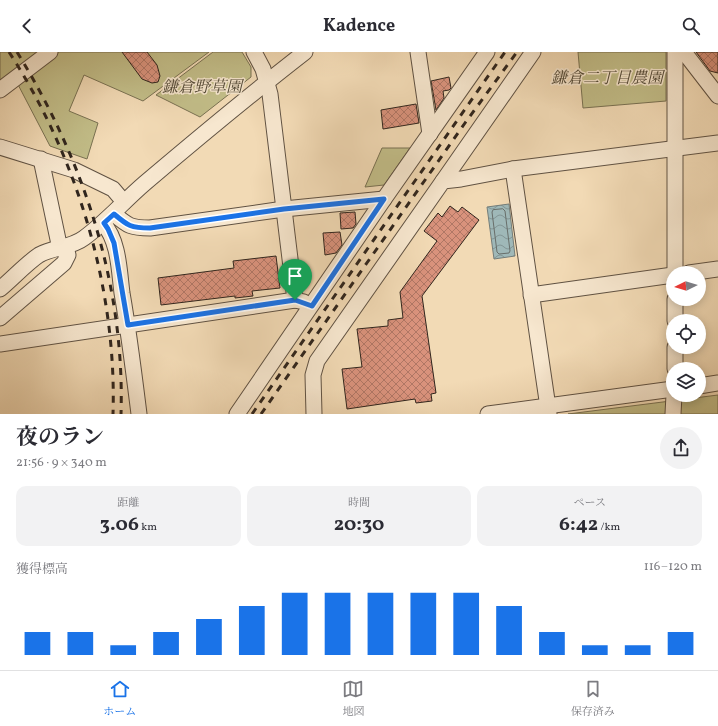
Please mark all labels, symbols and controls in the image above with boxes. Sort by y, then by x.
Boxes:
text: Kadence [323,14,395,39]
icon: back [16,15,38,37]
icon: search [680,15,702,37]
park label: 鎌倉二丁目農園 [551,68,666,90]
park label: 鎌倉野草園 [162,77,245,99]
pin [278,259,312,300]
icon: arrive [284,265,306,287]
north arrow [666,266,706,306]
map controls [666,266,706,402]
button: locate [666,314,706,354]
button: layers [666,362,706,402]
text: 夜のラン [16,423,104,454]
button: share [660,427,702,469]
text: 21:56 · 9 × 340 m [16,454,107,472]
text: 距離 [117,496,139,511]
text: 時間 [348,496,370,511]
text: ペース [573,496,606,511]
text: 3.06 [100,511,139,539]
text: 20:30 [334,511,384,539]
text: 6:42 [559,511,598,539]
text: km [139,520,157,535]
text: /km [598,520,620,535]
text: 116–120 m [644,558,702,576]
text: 獲得標高 [16,561,68,579]
tab: ホーム [103,678,136,720]
tab: 地図 [342,678,364,720]
tab: 保存済み [571,678,615,720]

